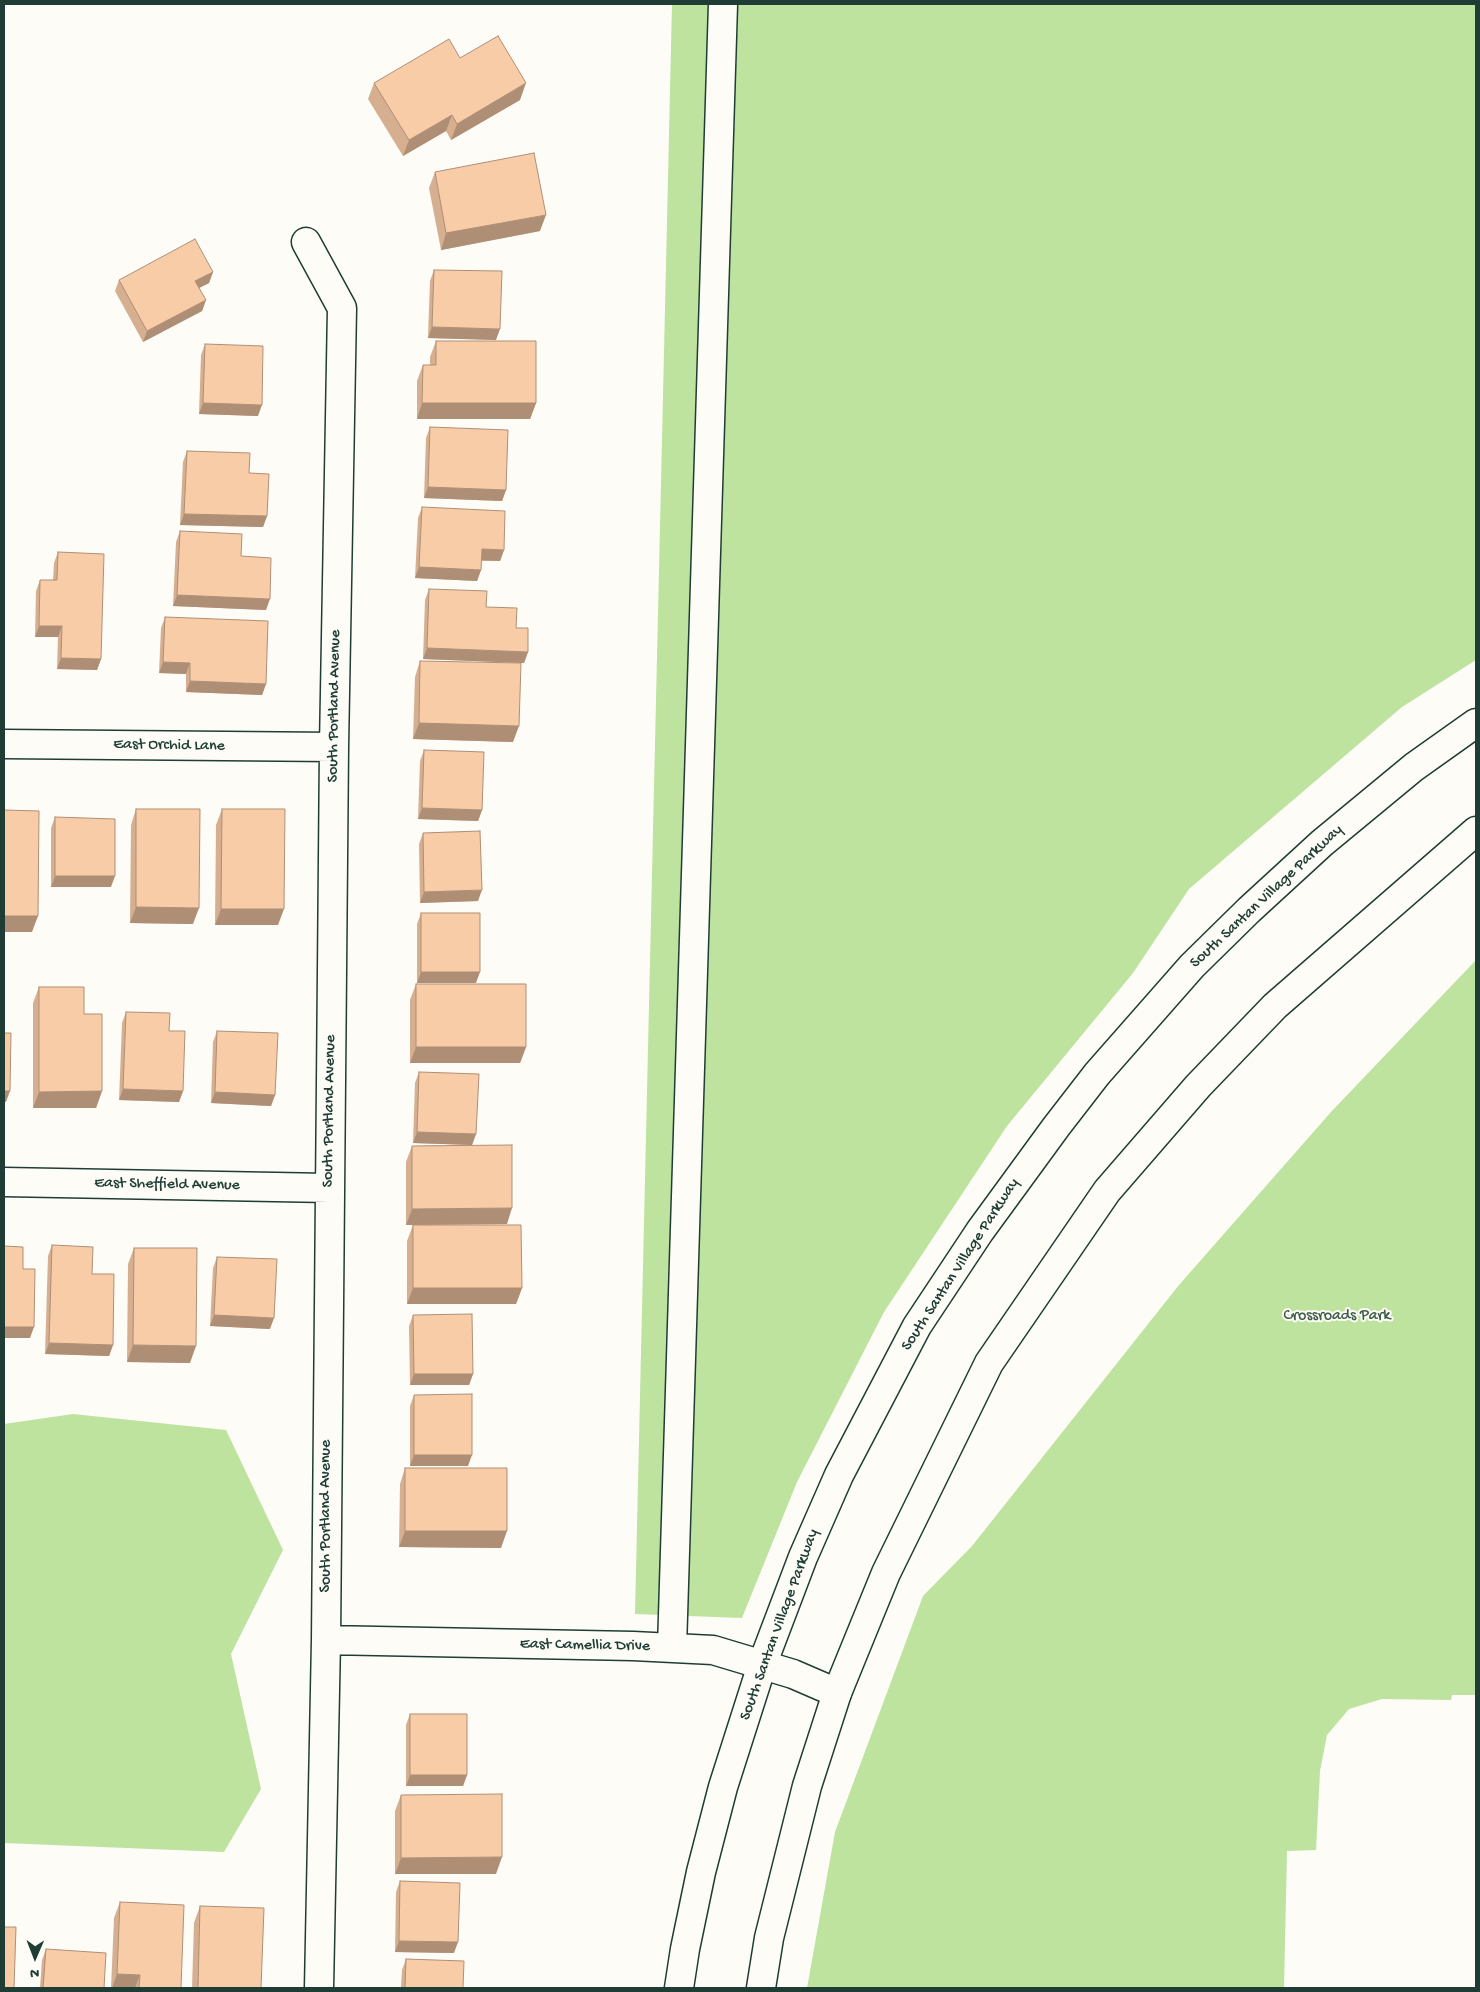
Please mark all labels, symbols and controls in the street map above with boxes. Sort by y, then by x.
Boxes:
street label: South Portland Avenue [324,629,346,783]
street label: East Orchid Lane [113,735,225,757]
street label: South Santan Village Parkway [1187,821,1347,973]
street label: South Portland Avenue [319,1034,341,1188]
street label: East Sheffield Avenue [94,1174,240,1196]
street label: South Santan Village Parkway [898,1175,1024,1355]
park label: Crossroads Park [1284,1307,1390,1327]
street label: South Portland Avenue [317,1440,337,1592]
street label: South Santan Village Parkway [736,1527,824,1723]
street label: East Camellia Drive [520,1635,650,1657]
north arrow [10,1932,60,1982]
text: N [30,1964,39,1981]

